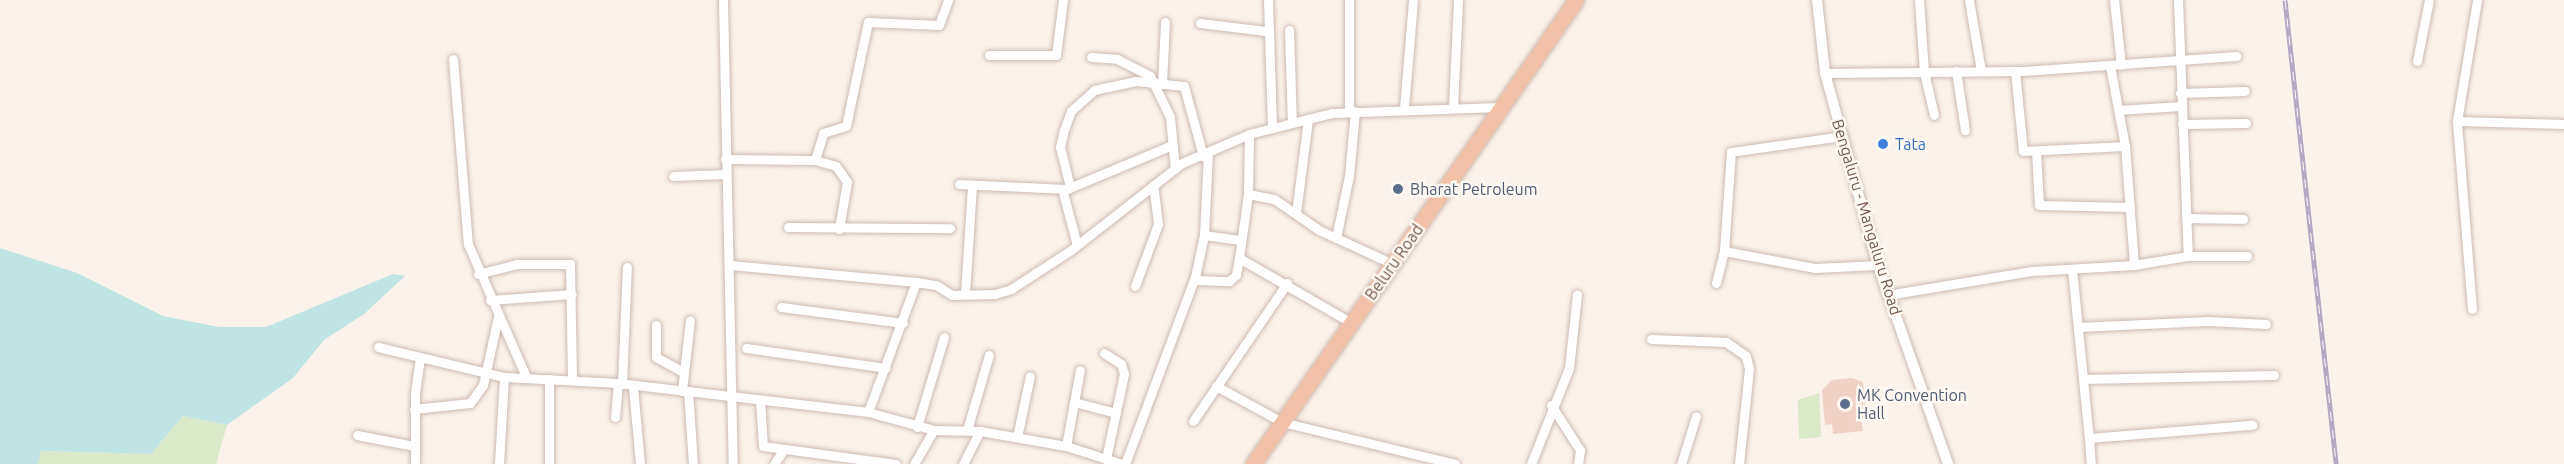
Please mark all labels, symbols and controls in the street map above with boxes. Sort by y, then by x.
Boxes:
street label: Bengaluru - Mangaluru Road [1828,117,1906,317]
place label: Tata [1895,134,1926,154]
marker: Tata [1876,137,1890,151]
place label: Bharat Petroleum [1410,179,1537,199]
marker: Bharat Petroleum [1391,182,1405,196]
street label: Beluru Road [1361,220,1427,304]
place label: MK Convention Hall [1857,385,1967,423]
marker: MK Convention Hall [1838,397,1852,411]

